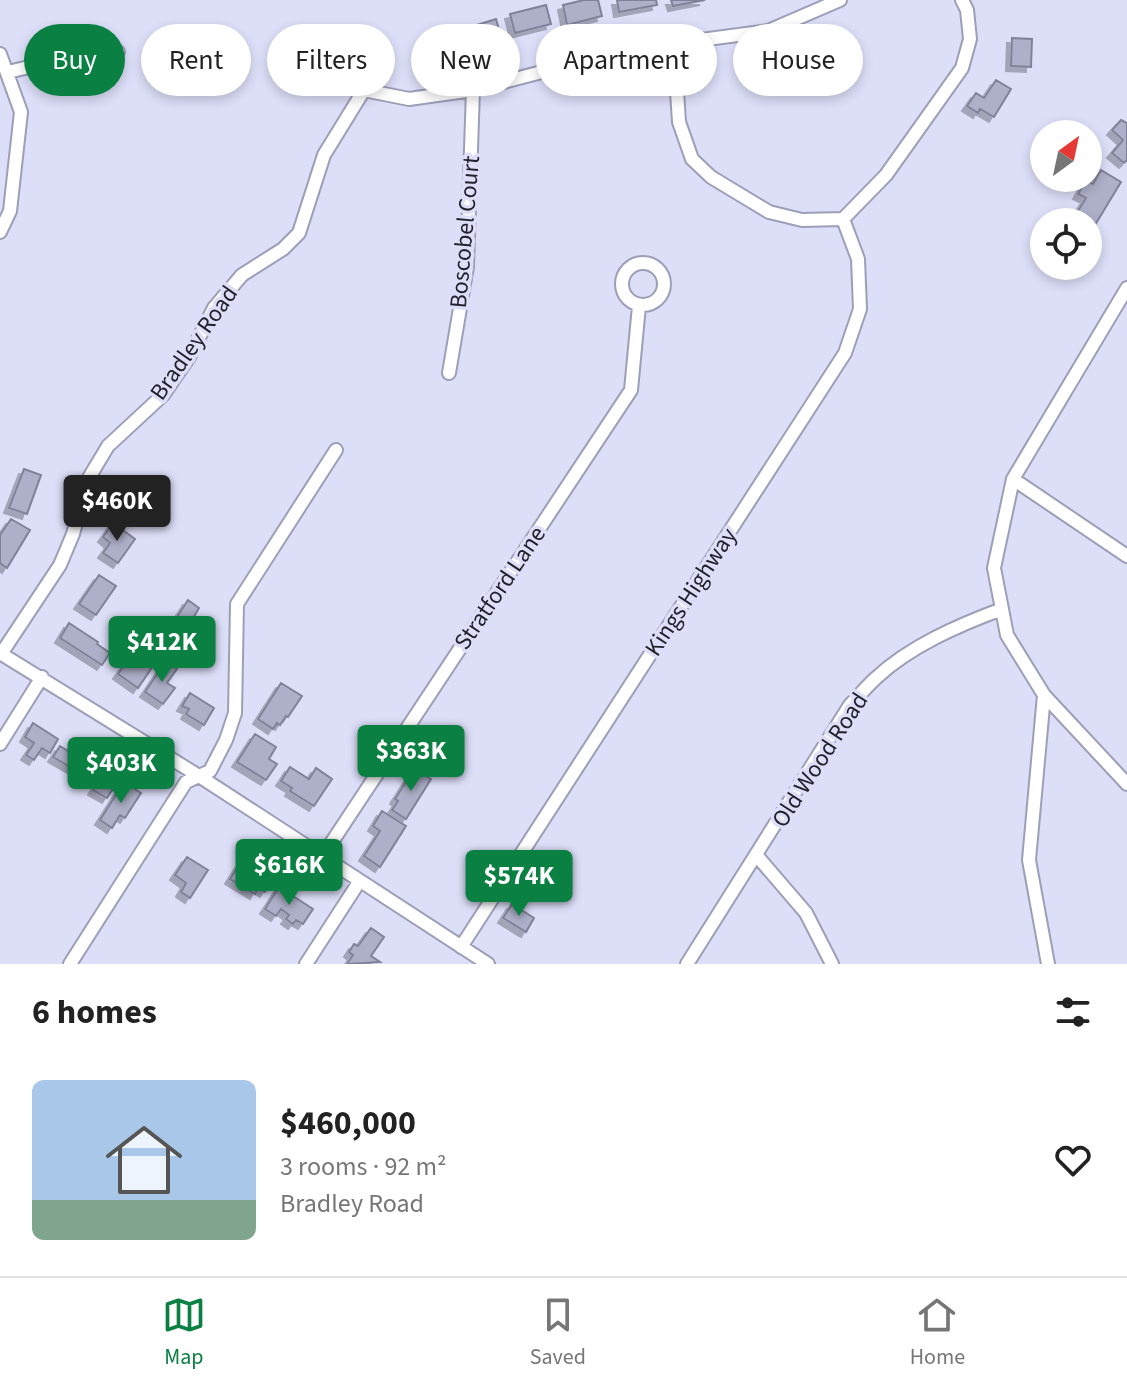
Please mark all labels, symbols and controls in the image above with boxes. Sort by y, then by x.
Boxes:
chip: Buy [24,24,125,96]
chip: Rent [141,24,251,96]
chip: Filters [267,24,395,96]
chip: New [411,24,520,96]
chip: Apartment [536,24,717,96]
chip: House [733,24,863,96]
north arrow [1030,120,1102,192]
map controls [1030,120,1102,280]
street label: Boscobel Court [441,154,489,310]
button: locate [1030,208,1102,280]
street label: Bradley Road [142,279,246,407]
pin: $460K [61,475,173,543]
text: $460K [82,482,152,519]
street label: Stratford Lane [446,519,554,657]
street label: Kings Highway [636,521,746,663]
pin: $412K [106,616,218,684]
text: $412K [127,623,197,660]
street label: Old Wood Road [763,686,877,834]
pin: $363K [355,725,467,793]
text: $363K [376,732,446,769]
pin: $403K [65,737,177,805]
text: $403K [86,744,156,781]
pin: $616K [233,839,345,907]
text: $616K [254,846,324,883]
pin: $574K [463,850,575,918]
text: $574K [484,857,554,894]
text: 6 homes [32,988,157,1037]
icon: filters [1051,990,1095,1034]
text: $460,000 [280,1099,416,1148]
icon: home [96,1112,192,1208]
icon: heart [1051,1138,1095,1182]
text: 3 rooms · 92 m² [280,1148,447,1185]
text: Bradley Road [280,1185,424,1222]
tab: Map [162,1293,206,1373]
tab: Saved [530,1293,586,1373]
tab: Home [910,1293,965,1373]

